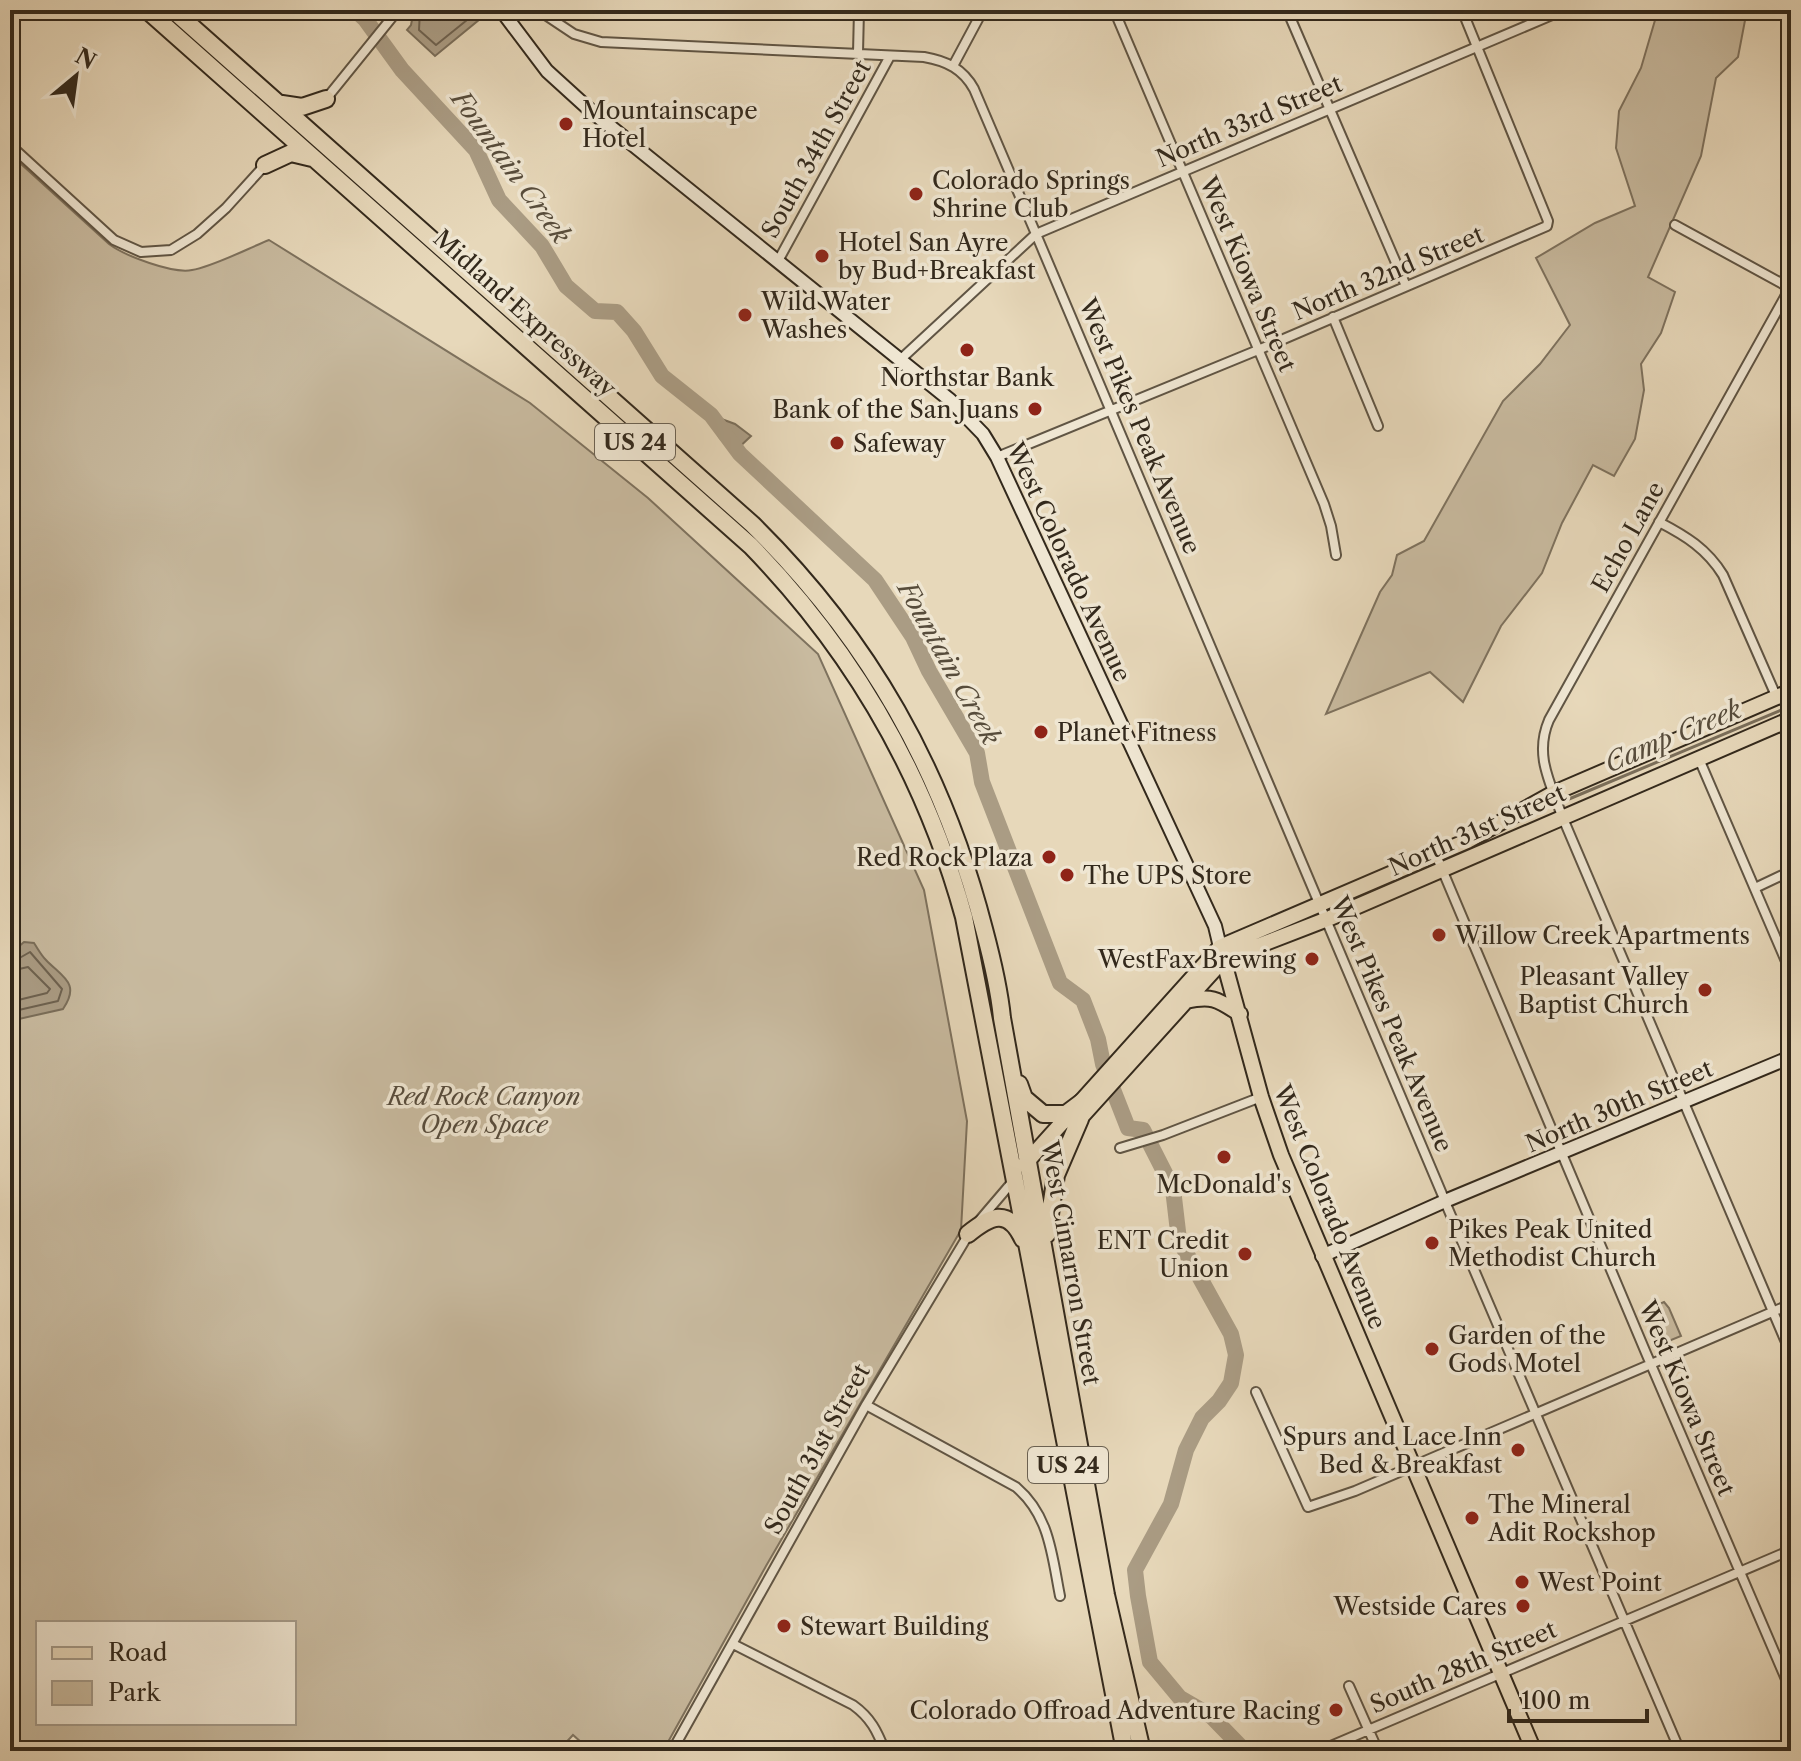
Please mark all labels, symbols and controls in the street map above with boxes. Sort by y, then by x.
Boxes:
north arrow [36,36,116,116]
text: N [71,43,100,75]
street label: South 34th Street [755,55,877,243]
street label: North 33rd Street [1152,69,1347,173]
water label: Fountain Creek [443,82,578,250]
place label: Mountainscape Hotel [582,96,758,153]
marker: Mountainscape Hotel [557,115,575,133]
place label: Colorado Springs Shrine Club [932,166,1130,223]
street label: West Kiowa Street [1193,171,1302,376]
marker: Colorado Springs Shrine Club [907,185,925,203]
street label: North 32nd Street [1288,219,1488,326]
street label: Midland Expressway [428,223,623,403]
place label: Hotel San Ayre by Bud+Breakfast [838,228,1036,285]
marker: Hotel San Ayre by Bud+Breakfast [813,247,831,265]
place label: Wild Water Washes [760,287,891,344]
street label: West Pikes Peak Avenue [1073,293,1207,558]
marker: Wild Water Washes [736,306,754,324]
marker: Northstar Bank [958,341,976,359]
place label: Northstar Bank [880,363,1055,392]
place label: Bank of the San Juans [772,395,1019,424]
marker: Bank of the San Juans [1026,400,1044,418]
road number: US 24 [595,424,675,460]
place label: Safeway [853,429,946,458]
marker: Safeway [828,434,846,452]
street label: West Colorado Avenue [1000,437,1137,686]
street label: Echo Lane [1586,477,1670,597]
water label: Fountain Creek [890,574,1007,751]
water label: Camp Creek [1600,693,1747,779]
place label: Planet Fitness [1057,718,1217,747]
marker: Planet Fitness [1032,723,1050,741]
street label: North 31st Street [1384,778,1570,882]
place label: Red Rock Plaza [856,843,1033,872]
marker: Red Rock Plaza [1040,848,1058,866]
place label: The UPS Store [1083,861,1252,890]
marker: The UPS Store [1058,866,1076,884]
street label: West Pikes Peak Avenue [1325,891,1459,1156]
place label: Willow Creek Apartments [1454,921,1750,950]
marker: Willow Creek Apartments [1430,926,1448,944]
place label: WestFax Brewing [1097,945,1296,974]
marker: WestFax Brewing [1303,950,1321,968]
place label: Pleasant Valley Baptist Church [1518,962,1690,1019]
marker: Pleasant Valley Baptist Church [1696,981,1714,999]
street label: North 30th Street [1521,1053,1717,1158]
street label: West Colorado Avenue [1267,1080,1392,1333]
park label: Red Rock Canyon Open Space [386,1082,580,1139]
street label: West Cimarron Street [1035,1138,1107,1388]
marker: McDonald's [1215,1148,1233,1166]
place label: McDonald's [1156,1170,1292,1199]
place label: Pikes Peak United Methodist Church [1448,1215,1656,1272]
place label: ENT Credit Union [1097,1226,1230,1283]
marker: Pikes Peak United Methodist Church [1423,1234,1441,1252]
marker: ENT Credit Union [1236,1245,1254,1263]
street label: West Kiowa Street [1632,1295,1741,1500]
place label: Garden of the Gods Motel [1448,1321,1606,1378]
marker: Garden of the Gods Motel [1423,1340,1441,1358]
street label: South 31st Street [758,1358,876,1539]
place label: Spurs and Lace Inn Bed & Breakfast [1283,1422,1503,1479]
marker: Spurs and Lace Inn Bed & Breakfast [1509,1441,1527,1459]
road number: US 24 [1028,1447,1108,1483]
place label: The Mineral Adit Rockshop [1487,1490,1656,1547]
marker: The Mineral Adit Rockshop [1463,1509,1481,1527]
place label: West Point [1537,1568,1662,1597]
marker: West Point [1513,1573,1531,1591]
place label: Westside Cares [1332,1592,1507,1621]
marker: Westside Cares [1514,1597,1532,1615]
place label: Stewart Building [800,1612,989,1641]
street label: South 28th Street [1365,1614,1561,1719]
marker: Stewart Building [775,1617,793,1635]
legend [36,1621,296,1725]
text: Road [108,1638,168,1667]
scale bar [1509,1673,1647,1723]
text: Park [108,1678,161,1707]
text: 100 m [1521,1686,1590,1715]
place label: Colorado Offroad Adventure Racing [910,1696,1320,1725]
marker: Colorado Offroad Adventure Racing [1327,1701,1345,1719]

